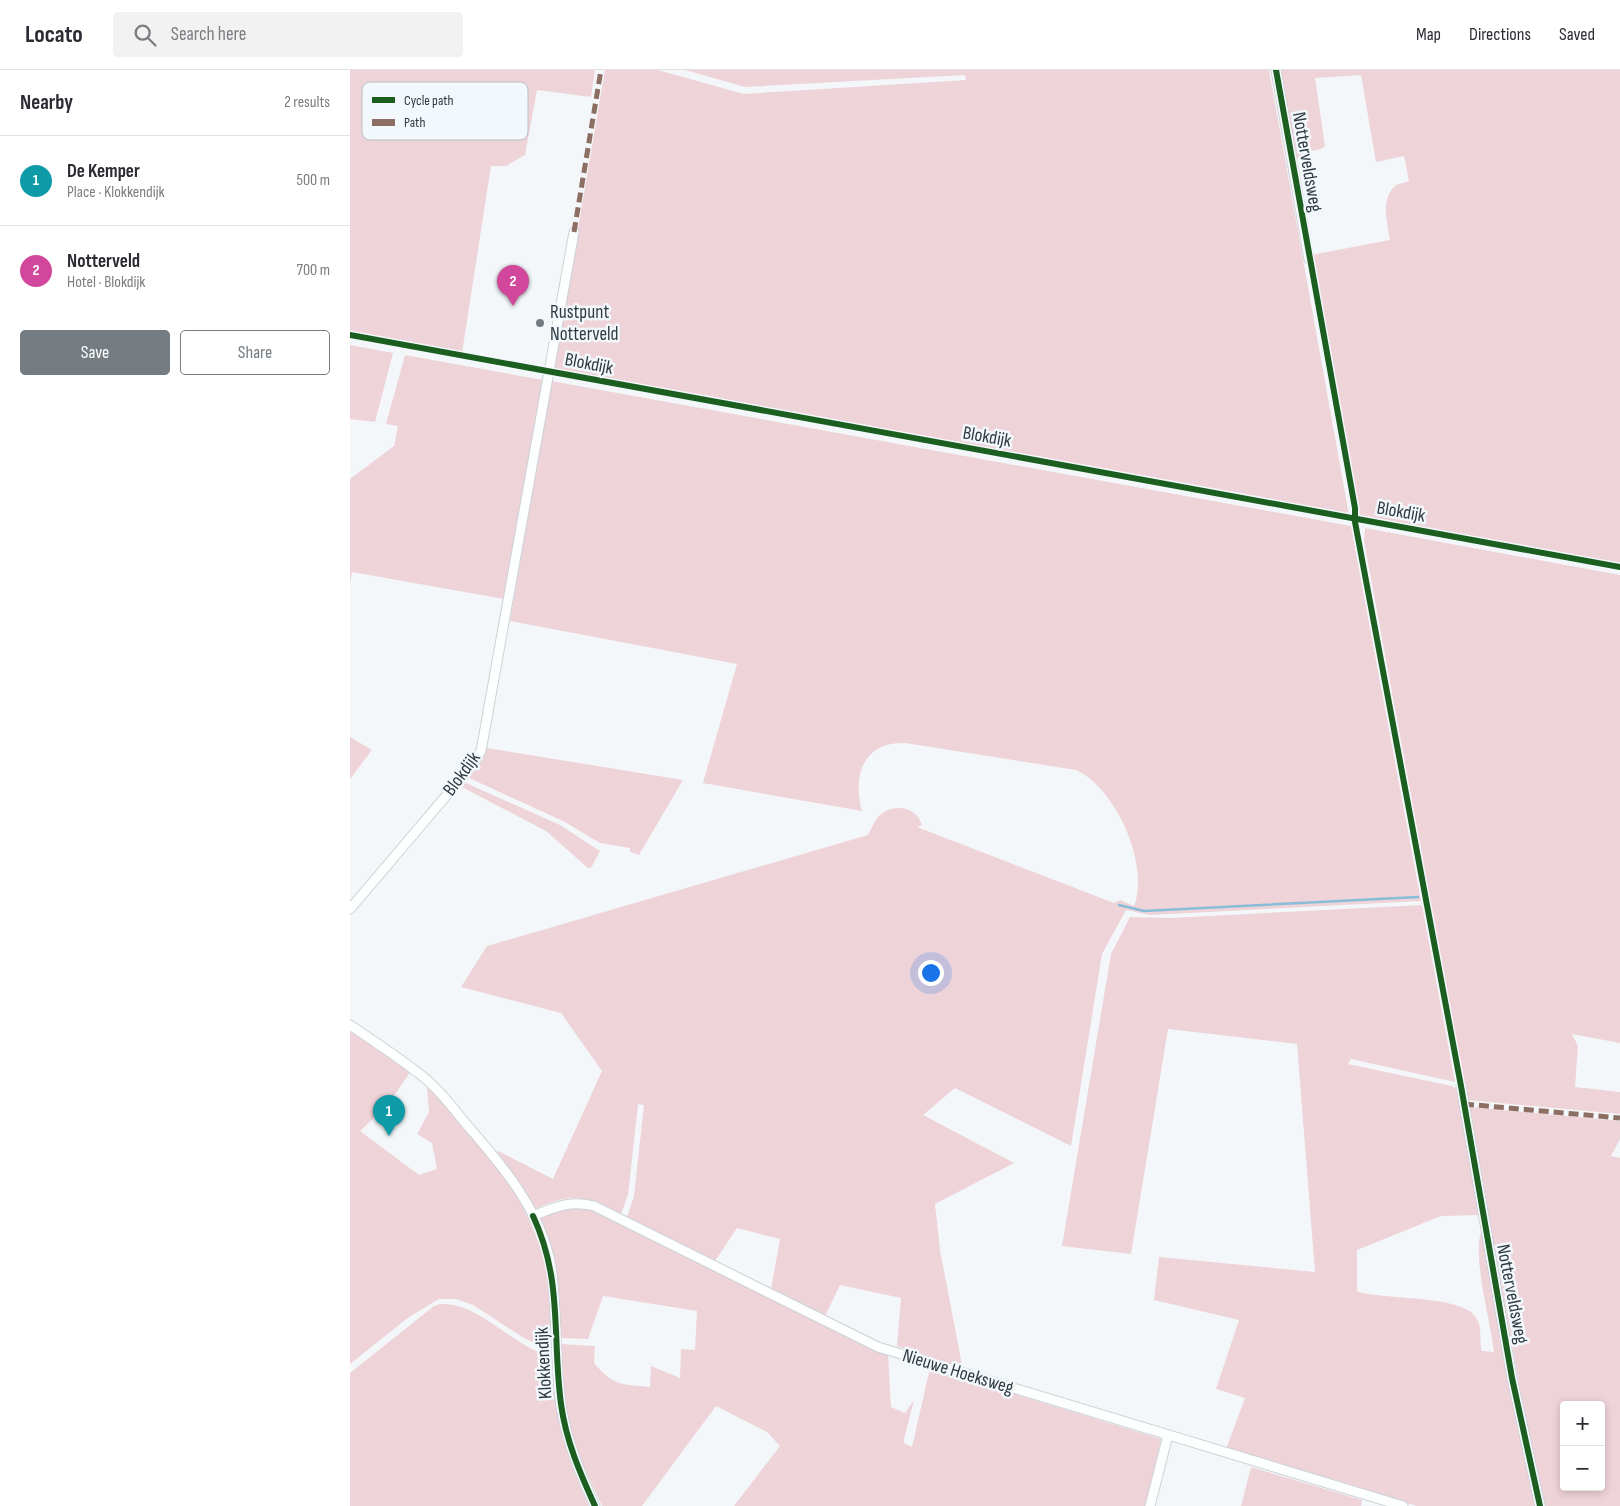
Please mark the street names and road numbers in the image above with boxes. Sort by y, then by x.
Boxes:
street label: Notterveldsweg [1287,110,1327,214]
street label: Blokdijk [563,348,616,380]
street label: Blokdijk [961,421,1014,453]
street label: Blokdijk [1375,496,1428,528]
street label: Blokdijk [438,747,486,801]
street label: Notterveldsweg [1491,1242,1533,1346]
street label: Klokkendijk [531,1326,557,1400]
street label: Nieuwe Hoeksweg [900,1344,1017,1400]

